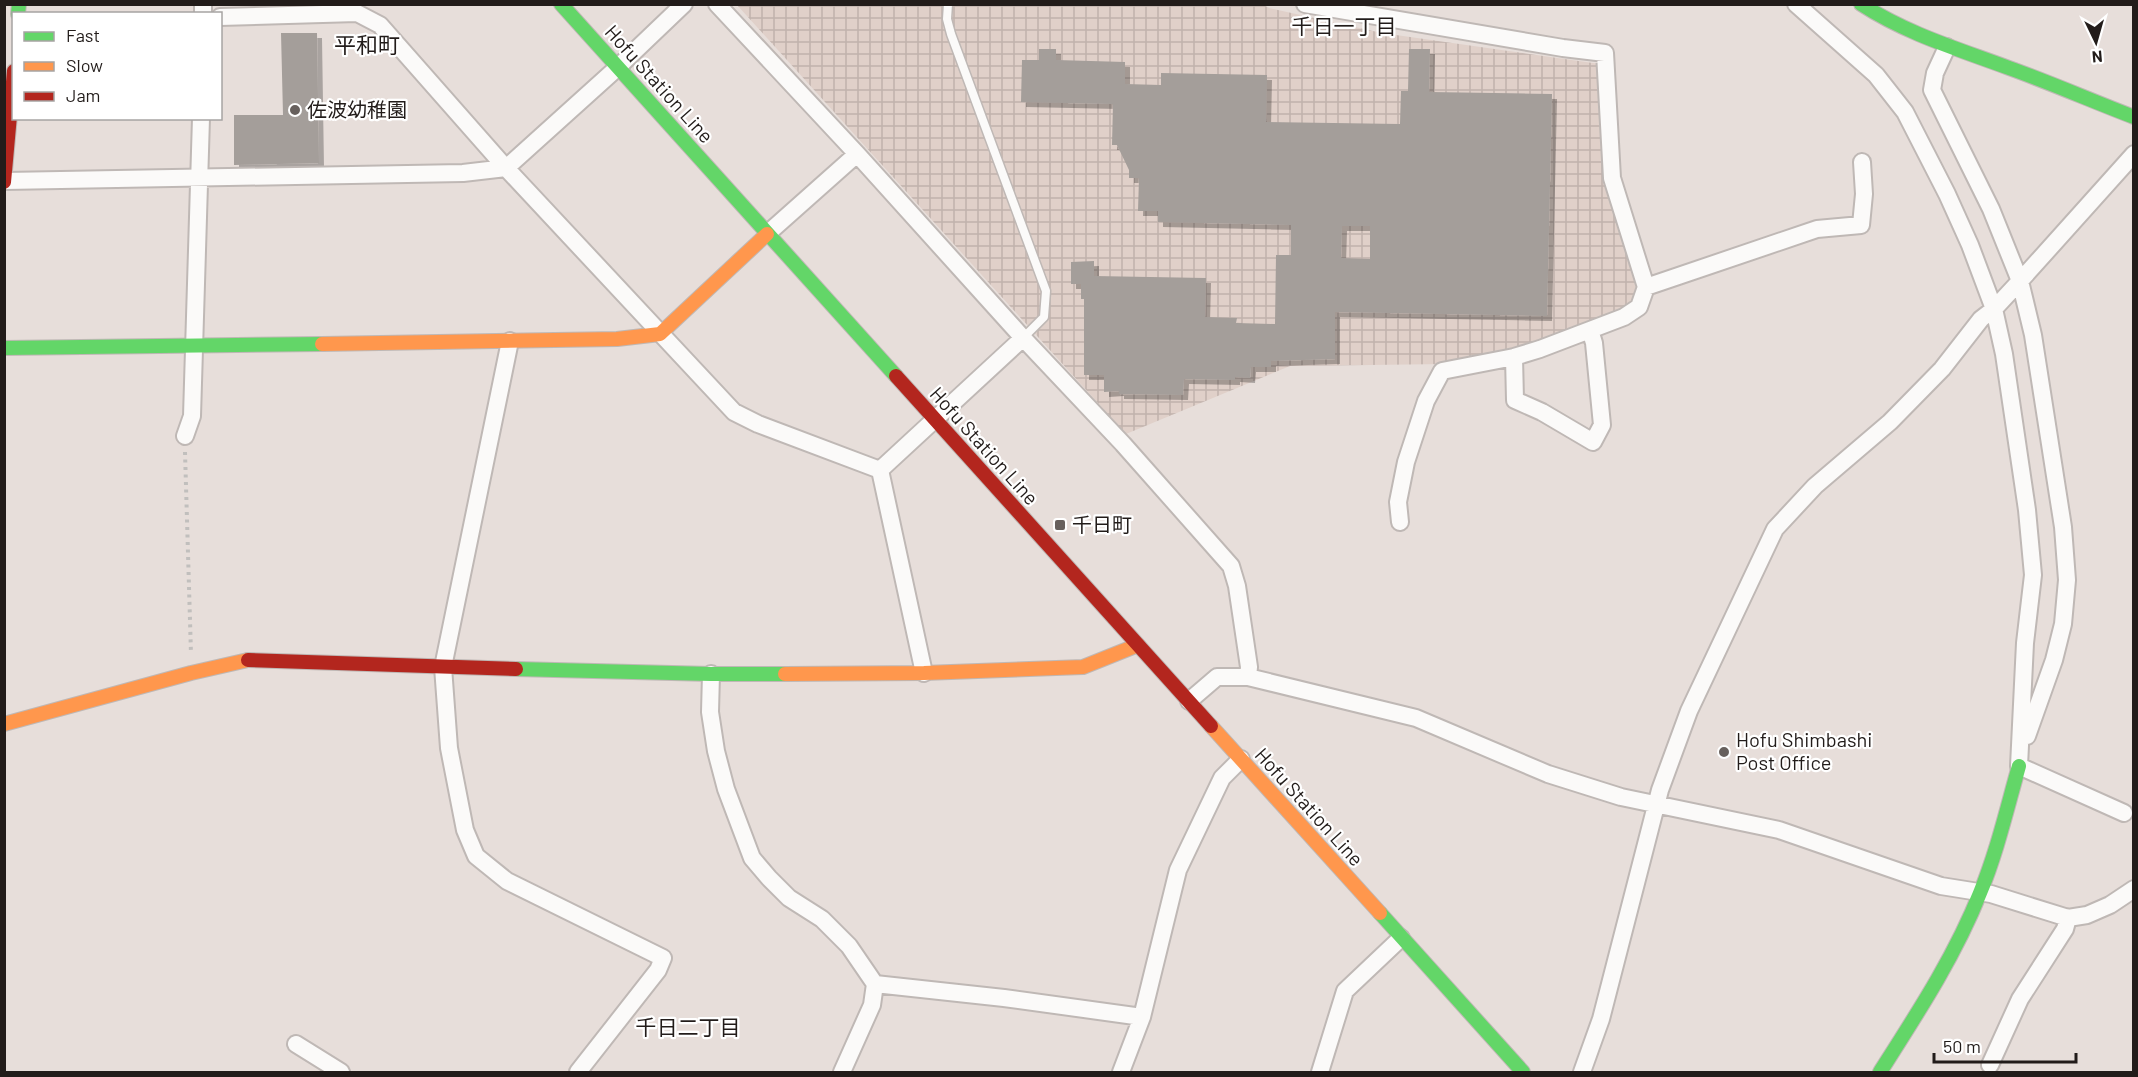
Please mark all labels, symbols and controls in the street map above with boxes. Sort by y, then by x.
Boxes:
legend [12,12,222,120]
north arrow [2066,12,2126,72]
district label: 千日一丁目 [1292,13,1397,38]
street label: Hofu Station Line [600,19,719,147]
text: Fast [66,24,100,46]
district label: 平和町 [334,31,400,57]
text: N [2091,48,2103,67]
text: Slow [66,54,103,76]
text: Jam [66,84,100,106]
place label: 佐波幼稚園 [307,97,407,121]
marker: 佐波幼稚園 [288,103,302,117]
street label: Hofu Station Line [925,381,1044,509]
place label: 千日町 [1072,512,1132,536]
marker: 千日町 [1053,518,1067,532]
place label: Hofu Shimbashi Post Office [1736,727,1872,774]
street label: Hofu Station Line [1250,742,1369,870]
marker: Hofu Shimbashi Post Office [1717,745,1731,759]
district label: 千日二丁目 [636,1014,741,1039]
scale bar [1934,1026,2076,1064]
text: 50 m [1943,1035,1981,1057]

